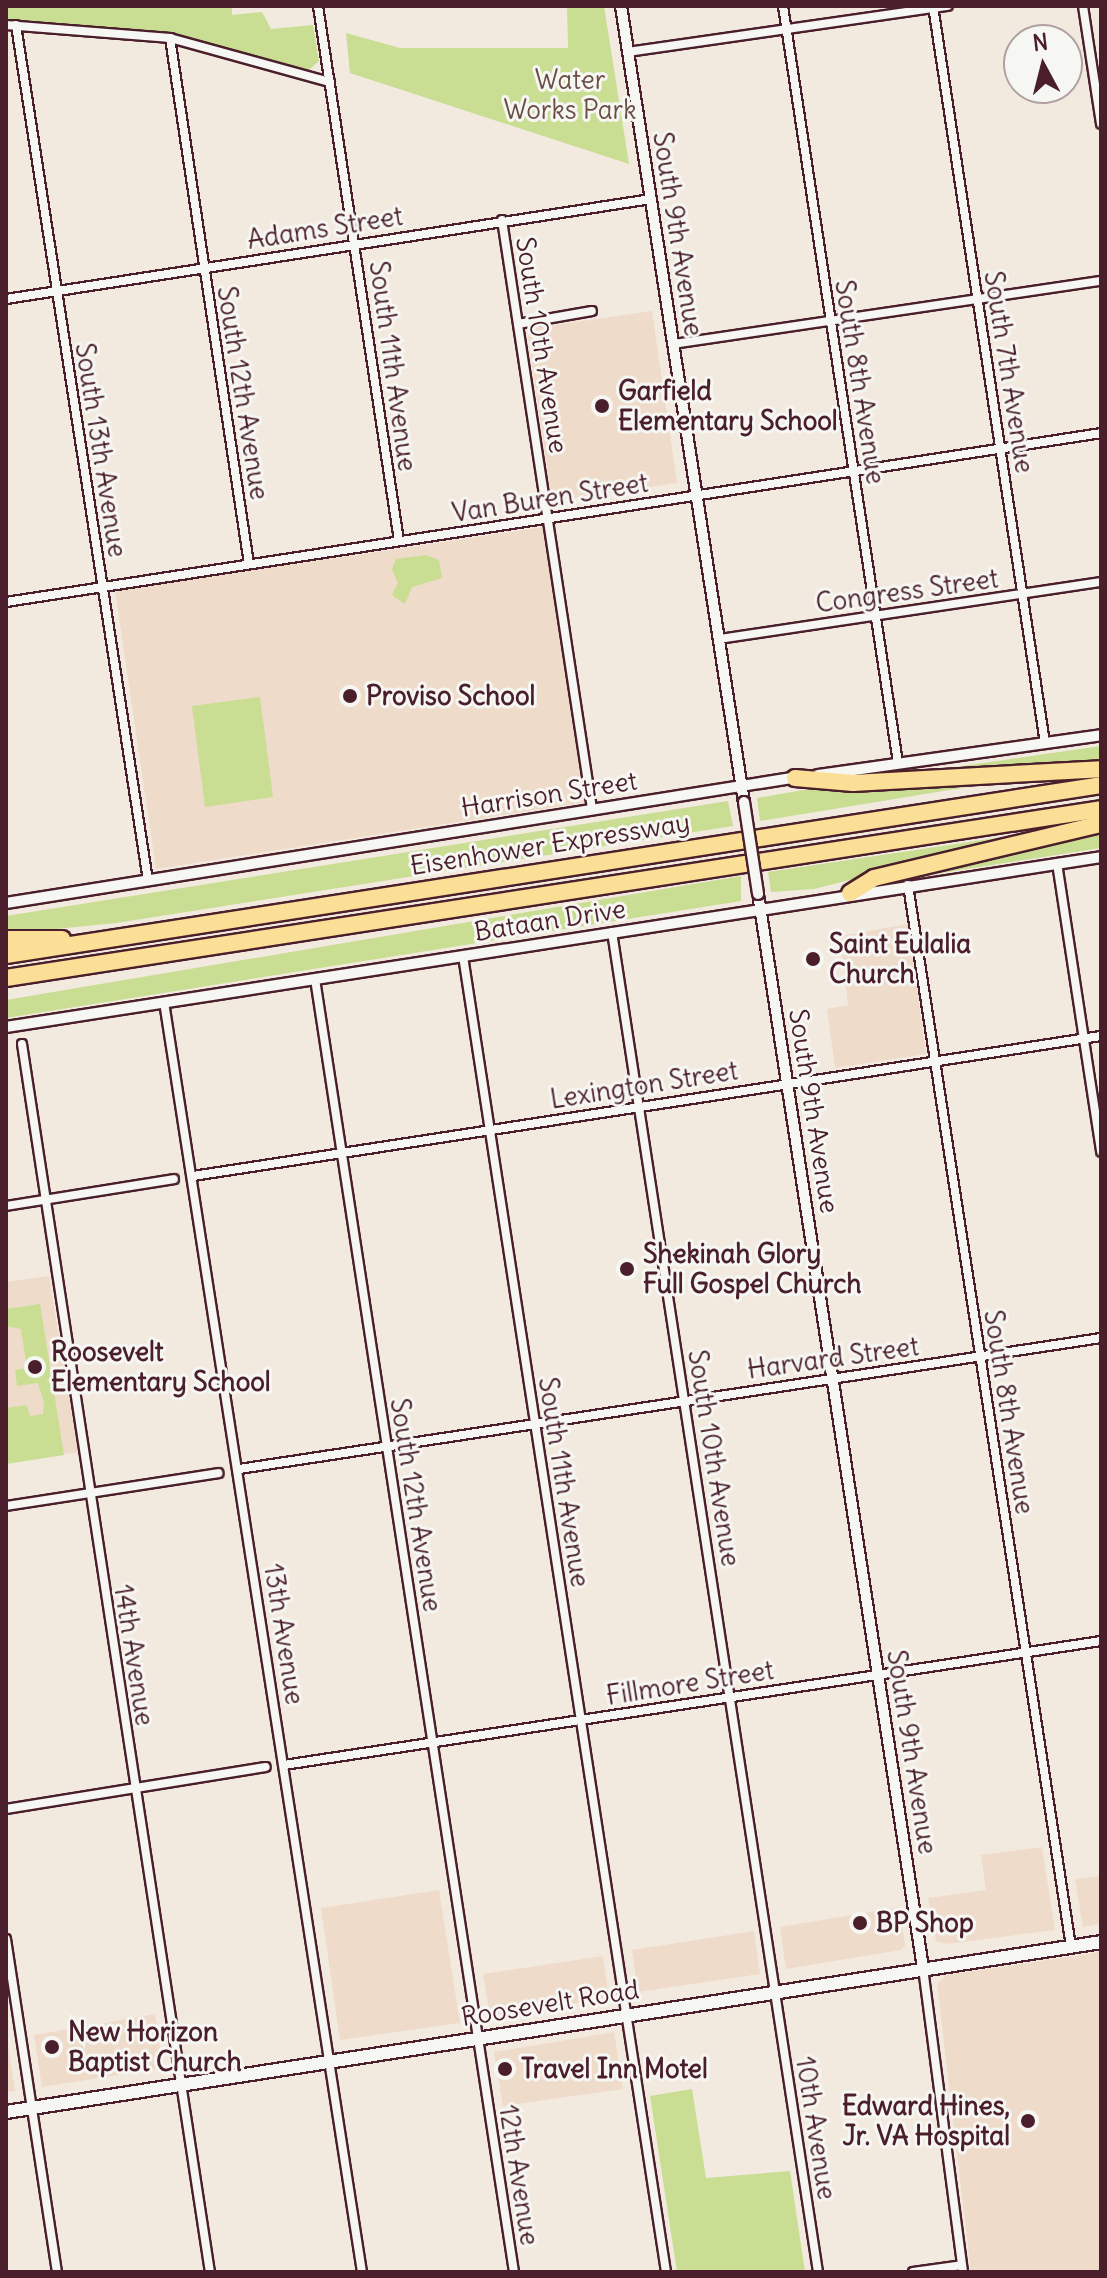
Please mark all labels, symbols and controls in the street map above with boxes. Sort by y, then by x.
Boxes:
north arrow [1003,24,1083,104]
text: N [1031,27,1050,57]
park label: Water Works Park [504,64,636,126]
street label: South 9th Avenue [646,130,710,338]
street label: Adams Street [245,200,405,256]
street label: South 10th Avenue [509,235,575,455]
street label: South 11th Avenue [363,259,423,473]
street label: South 7th Avenue [978,269,1040,475]
street label: South 8th Avenue [828,278,892,486]
street label: South 12th Avenue [211,284,275,502]
street label: South 13th Avenue [69,341,133,559]
place label: Garfield Elementary School [618,375,838,436]
marker: Garfield Elementary School [593,397,611,415]
street label: Van Buren Street [450,467,650,529]
street label: Congress Street [814,563,1000,619]
place label: Proviso School [366,680,535,712]
marker: Proviso School [341,687,359,705]
street label: Harrison Street [459,765,639,823]
street label: Eisenhower Expressway [408,806,692,882]
street label: Bataan Drive [472,893,628,947]
place label: Saint Eulalia Church [829,928,971,990]
marker: Saint Eulalia Church [804,950,822,968]
street label: South 9th Avenue [782,1007,846,1215]
street label: Lexington Street [548,1055,740,1115]
place label: Shekinah Glory Full Gospel Church [643,1238,862,1300]
marker: Shekinah Glory Full Gospel Church [618,1260,636,1278]
street label: South 8th Avenue [977,1308,1041,1516]
street label: Harvard Street [745,1331,921,1385]
place label: Roosevelt Elementary School [51,1336,271,1398]
street label: South 10th Avenue [681,1348,747,1568]
marker: Roosevelt Elementary School [26,1358,44,1376]
street label: South 11th Avenue [532,1375,596,1589]
street label: South 12th Avenue [384,1396,448,1614]
street label: 13th Avenue [257,1561,311,1707]
street label: 14th Avenue [107,1582,161,1728]
street label: South 9th Avenue [880,1648,944,1856]
street label: Fillmore Street [604,1654,776,1712]
place label: BP Shop [876,1907,974,1939]
marker: BP Shop [851,1914,869,1932]
street label: Roosevelt Road [459,1974,641,2032]
place label: New Horizon Baptist Church [68,2016,242,2078]
marker: New Horizon Baptist Church [43,2038,61,2056]
place label: Travel Inn Motel [521,2053,708,2085]
street label: 10th Avenue [789,2054,843,2202]
marker: Travel Inn Motel [496,2060,514,2078]
place label: Edward Hines, Jr. VA Hospital [842,2090,1010,2152]
street label: 12th Avenue [493,2103,545,2247]
marker: Edward Hines, Jr. VA Hospital [1017,2110,1039,2132]

